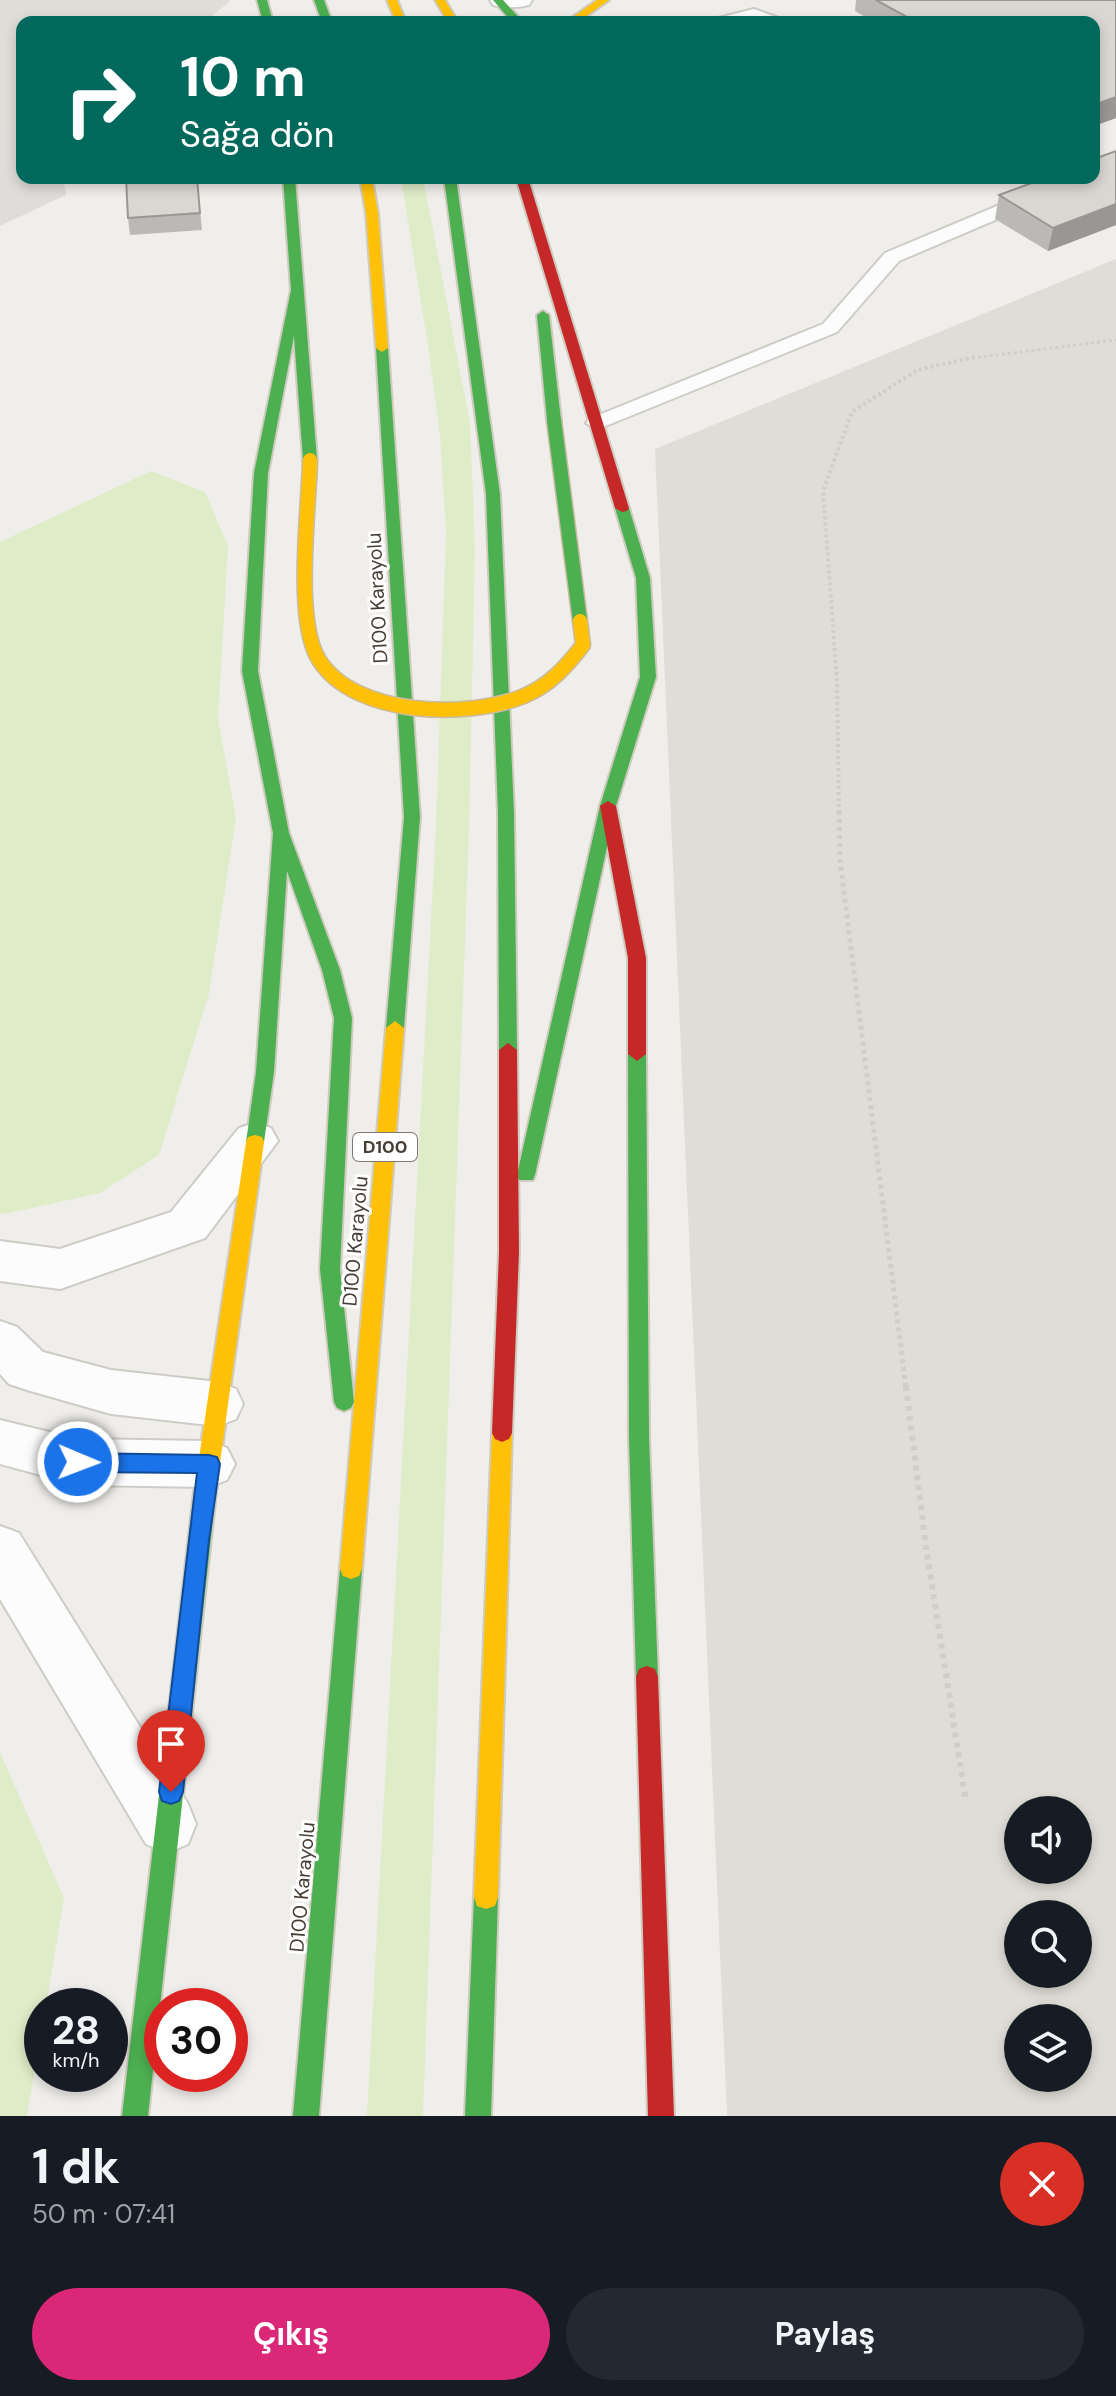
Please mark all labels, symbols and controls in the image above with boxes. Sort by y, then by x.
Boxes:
text: 10 m [180,40,306,113]
icon: right [48,48,152,152]
text: Sağa dön [180,111,334,158]
street label: D100 Karayolu [361,532,393,664]
road number: D100 [353,1133,417,1161]
street label: D100 Karayolu [336,1175,374,1307]
position arrow [36,1420,120,1504]
pin [137,1710,205,1792]
icon: arrive [149,1722,193,1766]
map controls [1004,1796,1092,2092]
button: sound [1004,1796,1092,1884]
street label: D100 Karayolu [283,1821,321,1953]
button: search [1004,1900,1092,1988]
speed limit sign: 30 [144,1988,248,2092]
text: 28 [52,2004,100,2056]
button: layers [1004,2004,1092,2092]
text: km/h [52,2047,100,2073]
text: 1 dk [32,2135,120,2198]
button: close [1000,2142,1084,2226]
text: 50 m · 07:41 [32,2197,175,2231]
button: Çıkış [32,2288,550,2380]
button: Paylaş [566,2288,1084,2380]

